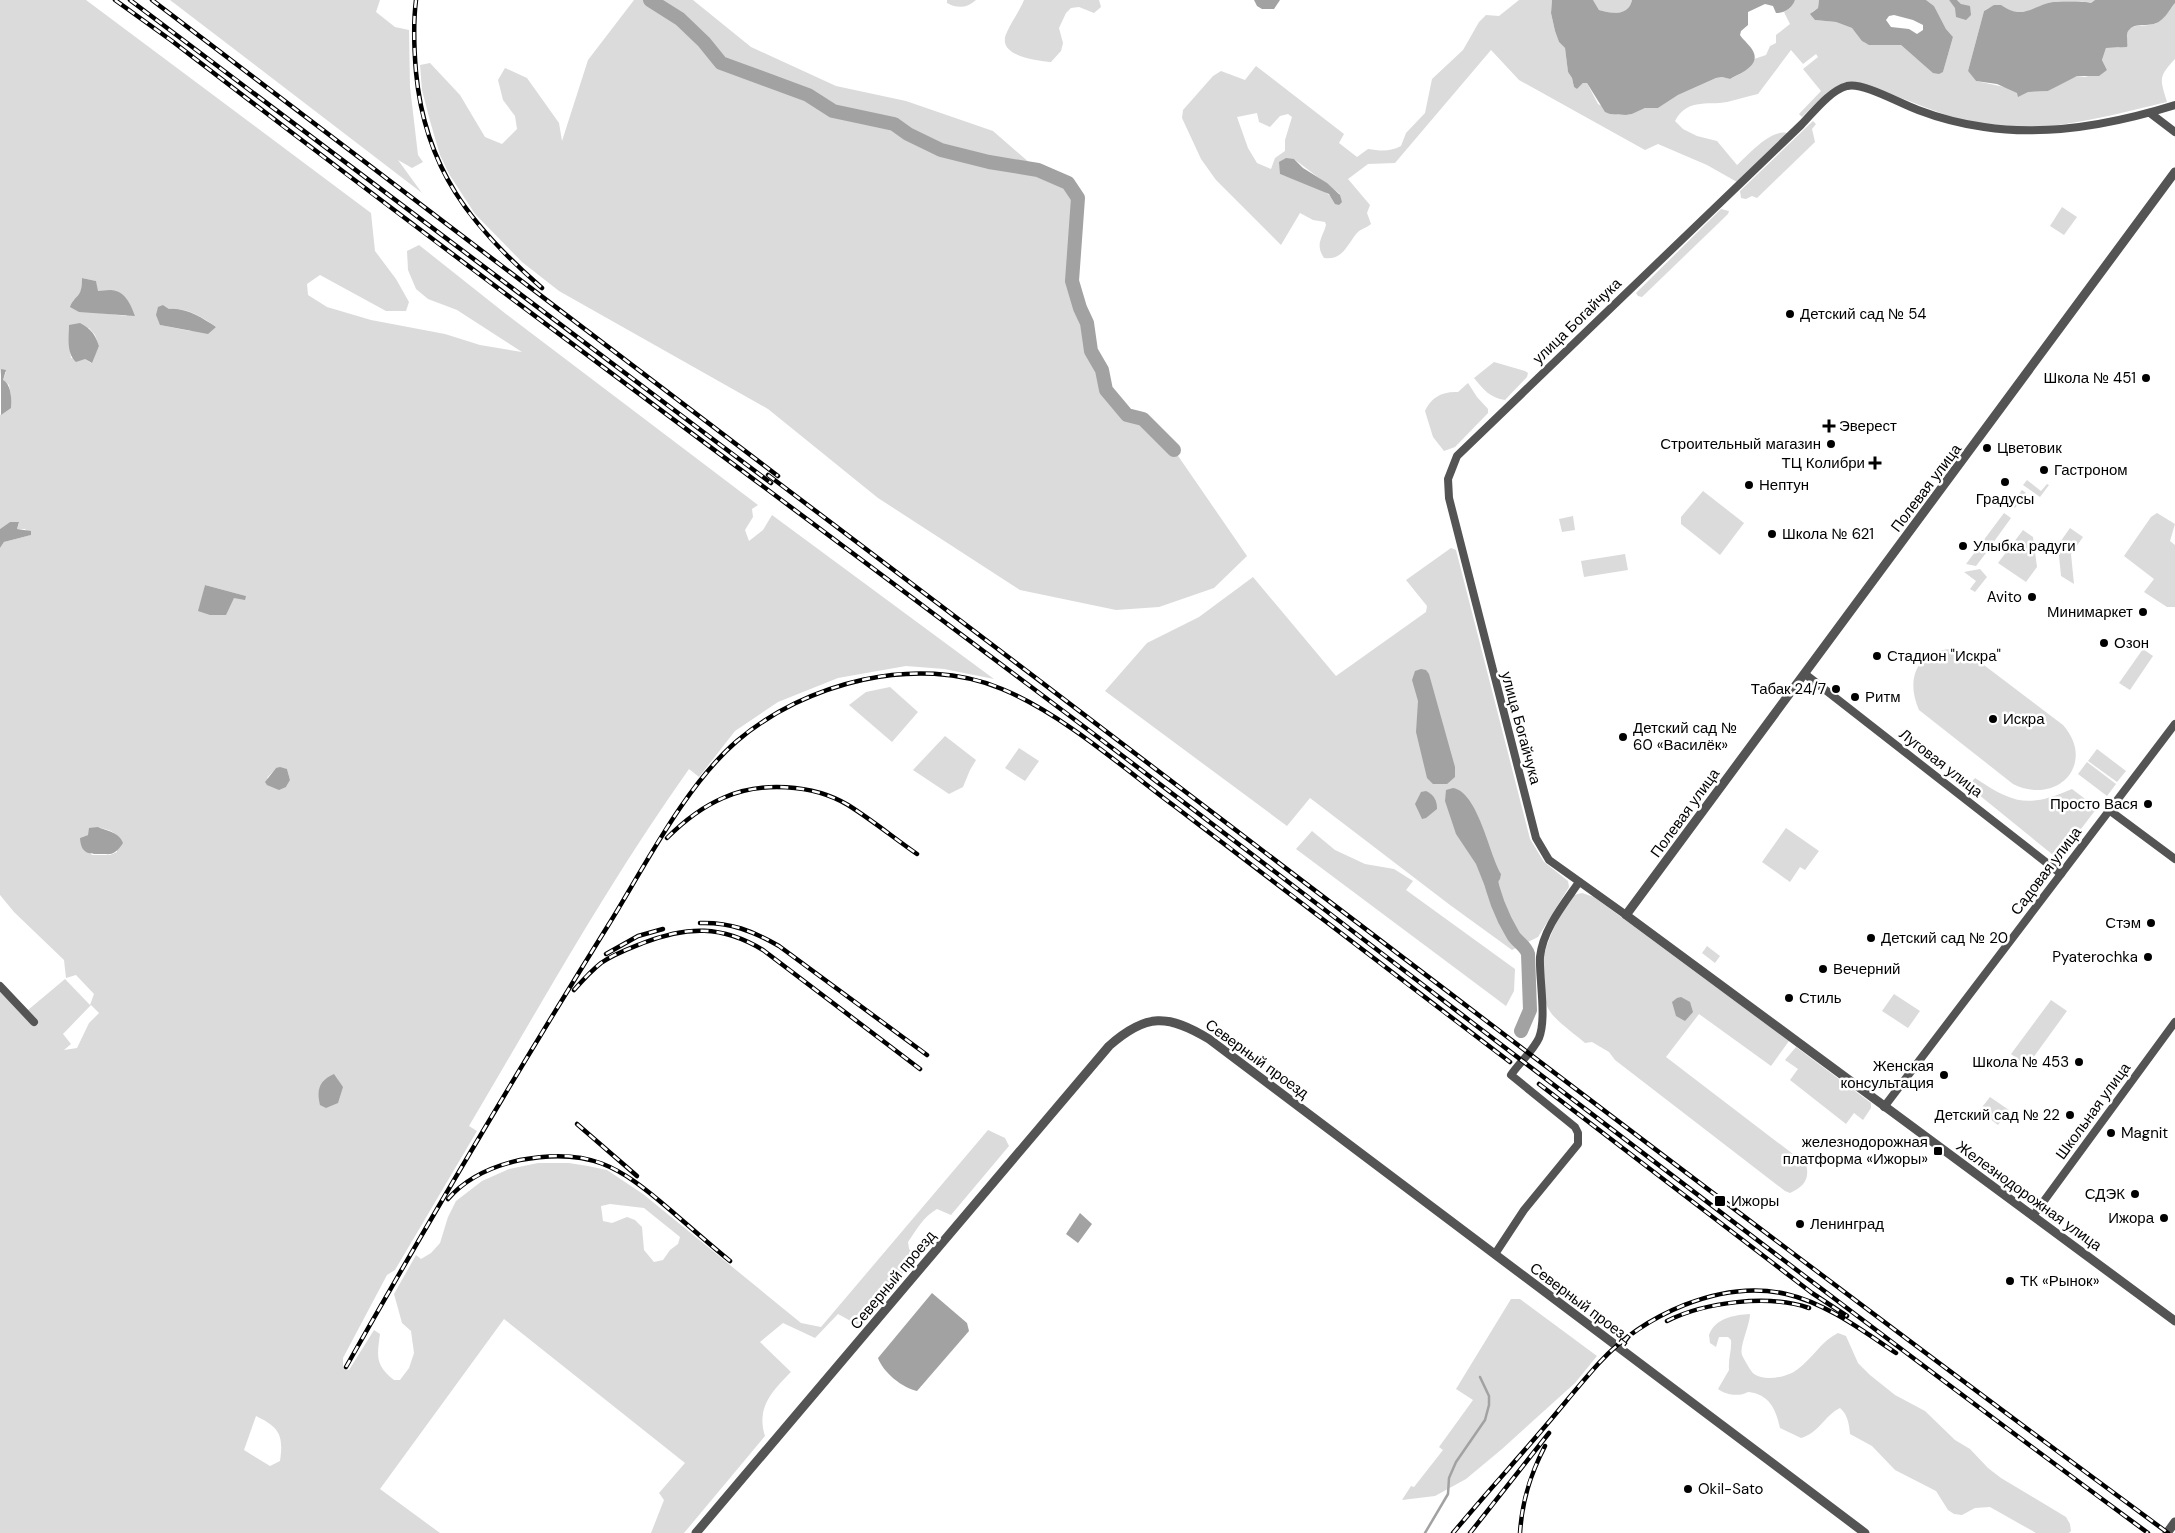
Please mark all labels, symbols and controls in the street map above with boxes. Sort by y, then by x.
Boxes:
street label: улица Богайчука [1528,273,1626,368]
place label: Детский сад № 54 [1800,304,1926,324]
marker: Детский сад № 54 [1784,308,1796,320]
place label: Школа № 451 [2043,368,2136,388]
marker: Школа № 451 [2140,372,2152,384]
place label: Эверест [1839,416,1897,436]
marker: Эверест [1823,420,1835,432]
place label: Строительный магазин [1660,434,1821,454]
marker: Строительный магазин [1825,438,1837,450]
place label: Цветовик [1997,438,2062,458]
street label: Полевая улица [1886,439,1966,536]
marker: Цветовик [1981,442,1993,454]
place label: ТЦ Колибри [1782,453,1865,473]
marker: ТЦ Колибри [1869,457,1881,469]
place label: Гастроном [2054,460,2128,480]
marker: Гастроном [2038,464,2050,476]
place label: Нептун [1759,475,1809,495]
marker: Градусы [1999,476,2011,488]
marker: Нептун [1743,479,1755,491]
place label: Градусы [1976,489,2034,509]
place label: Школа № 621 [1782,524,1874,544]
marker: Школа № 621 [1766,528,1778,540]
place label: Улыбка радуги [1973,536,2076,556]
marker: Улыбка радуги [1957,540,1969,552]
place label: Avito [1987,587,2022,607]
marker: Avito [2026,591,2038,603]
place label: Минимаркет [2047,602,2133,622]
marker: Минимаркет [2137,606,2149,618]
place label: Озон [2114,633,2149,653]
marker: Озон [2098,637,2110,649]
place label: Стадион "Искра" [1887,646,2001,666]
marker: Стадион "Искра" [1871,650,1883,662]
street label: улица Богайчука [1496,669,1546,787]
place label: Табак 24/7 [1751,679,1826,699]
marker: Табак 24/7 [1830,683,1842,695]
place label: Ритм [1865,687,1901,707]
marker: Ритм [1849,691,1861,703]
place label: Искра [2003,709,2045,729]
marker: Искра [1987,713,1999,725]
place label: Детский сад № 60 «Василёк» [1633,718,1737,755]
street label: Луговая улица [1895,724,1987,802]
marker: Детский сад № 60 «Василёк» [1617,731,1629,743]
street label: Полевая улица [1646,764,1724,862]
place label: Просто Вася [2050,794,2138,814]
marker: Просто Вася [2142,798,2154,810]
street label: Садовая улица [2006,822,2086,919]
place label: Стэм [2105,913,2141,933]
marker: Стэм [2145,917,2157,929]
place label: Детский сад № 20 [1881,928,2008,948]
marker: Детский сад № 20 [1865,932,1877,944]
place label: Pyaterochka [2052,947,2138,967]
marker: Pyaterochka [2142,951,2154,963]
place label: Вечерний [1833,959,1900,979]
marker: Вечерний [1817,963,1829,975]
place label: Стиль [1799,988,1842,1008]
marker: Стиль [1783,992,1795,1004]
street label: Северный проезд [1201,1015,1313,1103]
place label: Школа № 453 [1972,1052,2069,1072]
place label: Женская консультация [1840,1056,1934,1093]
marker: Школа № 453 [2073,1056,2085,1068]
street label: Школьная улица [2051,1058,2135,1163]
marker: Женская консультация [1938,1069,1950,1081]
place label: Детский сад № 22 [1935,1105,2060,1125]
marker: Детский сад № 22 [2064,1109,2076,1121]
place label: Magnit [2121,1123,2168,1143]
marker: Magnit [2105,1127,2117,1139]
place label: железнодорожная платформа «Ижоры» [1783,1132,1928,1169]
street label: Железнодорожная улица [1952,1136,2106,1256]
marker: железнодорожная платформа «Ижоры» [1932,1145,1944,1157]
place label: СДЭК [2085,1184,2125,1204]
marker: СДЭК [2129,1188,2141,1200]
place label: Ижоры [1731,1191,1779,1211]
marker: Ижоры [1713,1194,1727,1208]
place label: Ижора [2108,1208,2155,1228]
marker: Ижора [2158,1212,2170,1224]
place label: Ленинград [1810,1214,1884,1234]
marker: Ленинград [1794,1218,1806,1230]
street label: Северный проезд [846,1226,940,1334]
street label: Северный проезд [1526,1258,1636,1348]
place label: ТК «Рынок» [2020,1271,2100,1291]
marker: ТК «Рынок» [2004,1275,2016,1287]
place label: Okil-Sato [1698,1479,1764,1499]
marker: Okil-Sato [1682,1483,1694,1495]

